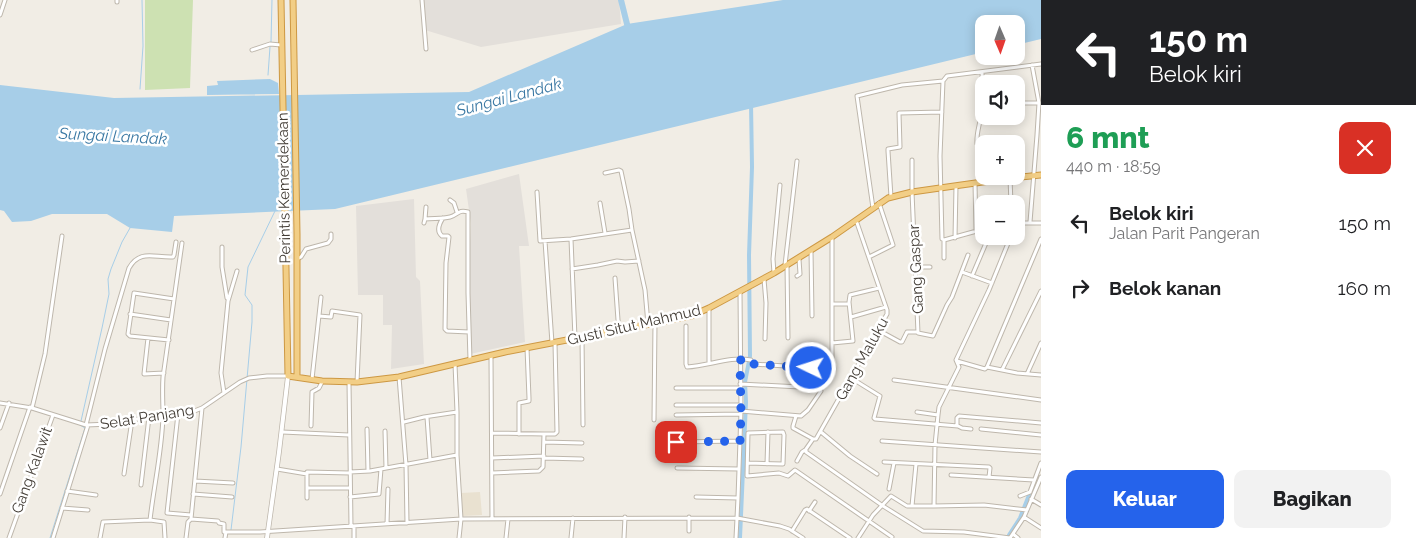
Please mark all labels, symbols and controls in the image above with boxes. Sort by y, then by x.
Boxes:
north arrow [975,15,1025,65]
map controls [975,15,1025,245]
text: 150 m [1149,19,1248,60]
icon: left [1066,20,1131,85]
text: Belok kiri [1149,61,1242,87]
water label: Sungai Landak [453,74,564,120]
button: sound [975,75,1025,125]
street label: Perintis Kemerdekaan [274,112,294,264]
text: 6 mnt [1066,120,1150,155]
button: close [1339,122,1391,174]
water label: Sungai Landak [57,124,168,148]
button: + [975,135,1025,185]
text: 440 m · 18:59 [1066,157,1161,176]
button: − [975,195,1025,245]
text: Belok kiri [1109,202,1194,224]
icon: left [1066,209,1094,237]
text: 150 m [1339,212,1391,234]
street label: Gang Gaspar [905,223,927,314]
text: Jalan Parit Pangeran [1109,224,1260,243]
icon: right [1066,274,1094,302]
text: Belok kanan [1109,277,1221,299]
text: 160 m [1337,277,1391,299]
street label: Gusti Situt Mahmud [566,301,702,349]
street label: Gang Maluku [832,314,892,404]
position arrow [784,341,836,393]
street label: Selat Panjang [99,401,195,433]
pin [655,421,697,463]
street label: Gang Kalawit [8,424,56,516]
icon: arrive [662,428,690,456]
button: Keluar [1066,470,1224,528]
button: Bagikan [1234,470,1391,528]

